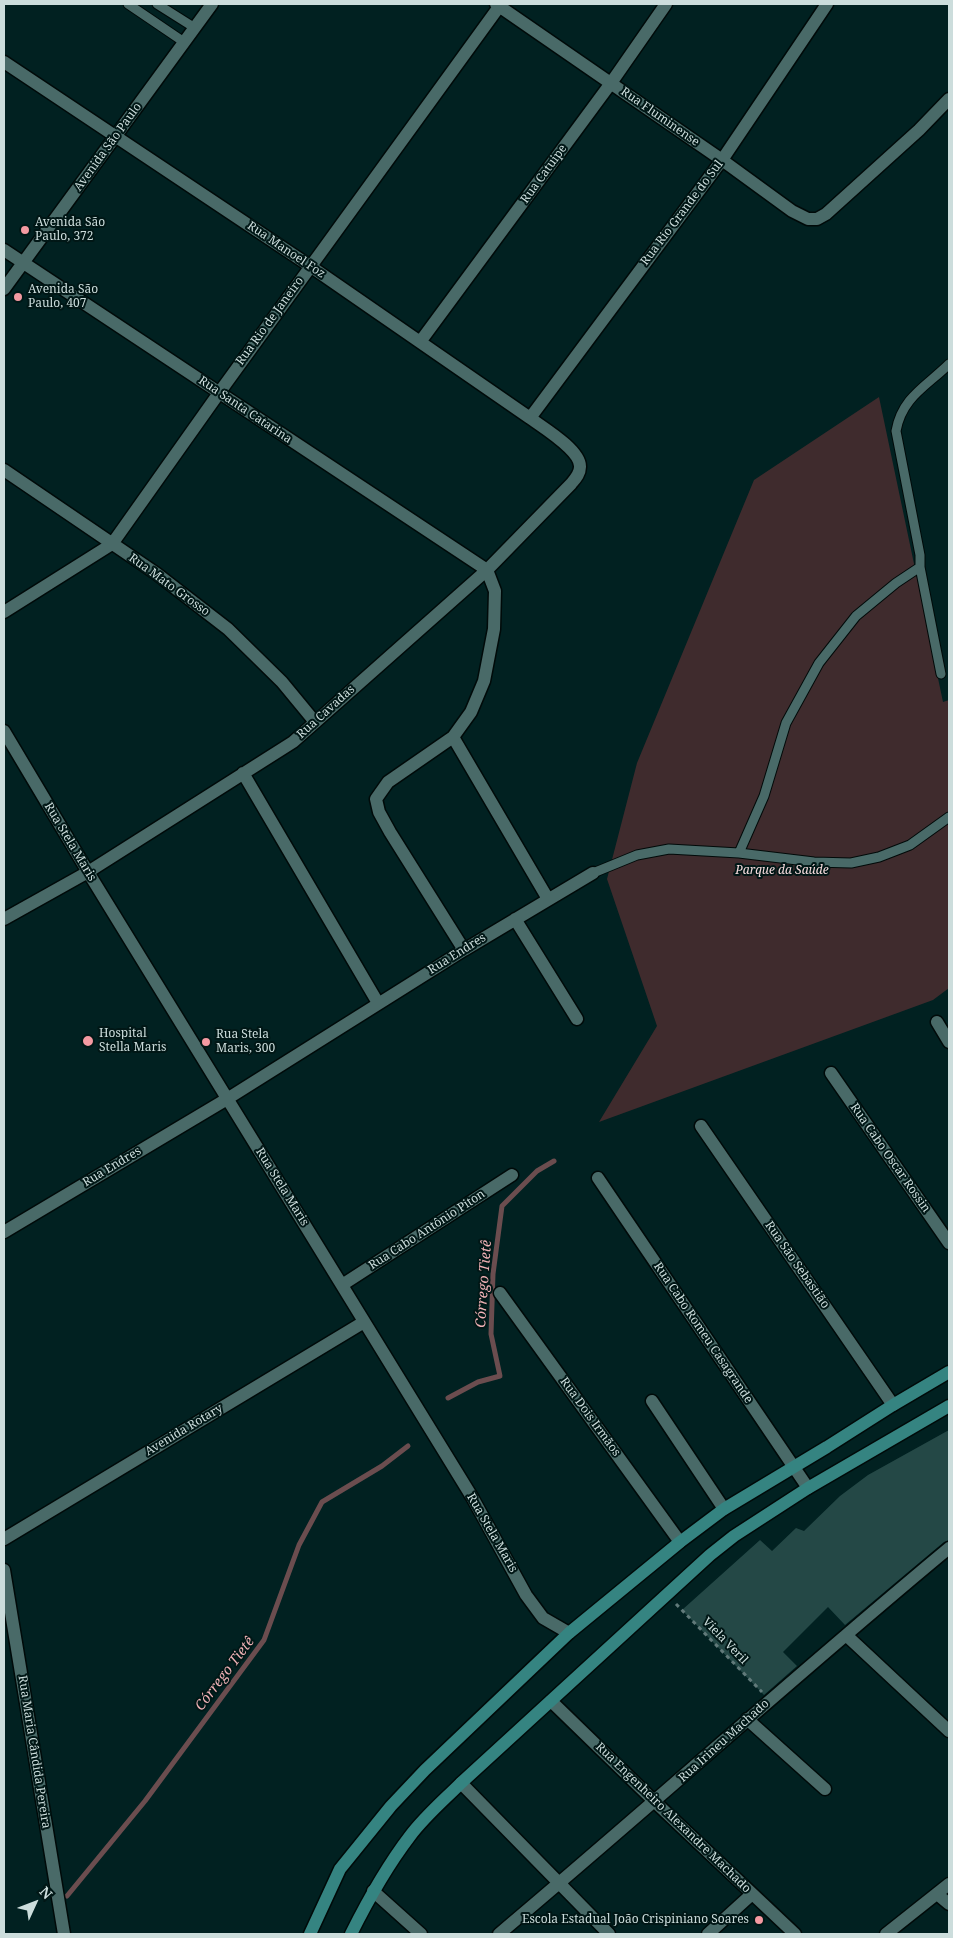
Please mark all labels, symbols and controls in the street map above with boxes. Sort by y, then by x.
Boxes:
street label: Rua Fluminense [618,85,702,149]
street label: Avenida São Paulo [71,100,145,194]
street label: Rua Catuipe [518,142,570,206]
street label: Rua Rio Grande do Sul [638,158,726,268]
place label: Avenida São Paulo, 372 [35,216,105,244]
street label: Rua Manoel Foz [244,219,328,281]
marker: Avenida São Paulo, 372 [19,224,31,236]
street label: Rua Rio de Janeiro [233,274,307,368]
place label: Avenida São Paulo, 407 [28,283,98,311]
marker: Avenida São Paulo, 407 [12,291,24,303]
street label: Rua Santa Catarina [196,373,294,447]
street label: Rua Mato Grosso [126,551,212,619]
street label: Rua Cavadas [294,682,358,742]
street label: Rua Stela Maris [41,800,99,884]
park label: Parque da Saúde [735,864,829,878]
street label: Rua Endres [425,931,489,977]
place label: Hospital Stella Maris [99,1027,166,1055]
place label: Rua Stela Maris, 300 [216,1028,275,1056]
marker: Hospital Stella Maris [81,1034,95,1048]
marker: Rua Stela Maris, 300 [200,1036,212,1048]
street label: Rua Cabo Oscar Rossin [847,1101,933,1215]
street label: Rua Endres [80,1144,144,1190]
street label: Rua Stela Maris [252,1145,312,1229]
street label: Rua Cabo Antônio Piton [366,1187,488,1273]
street label: Rua São Sebastião [762,1219,832,1311]
water label: Córrego Tietê [473,1240,495,1328]
street label: Rua Cabo Romeu Casagrande [650,1260,756,1406]
street label: Rua Dois Irmãos [557,1375,623,1459]
street label: Avenida Rotary [143,1401,225,1459]
street label: Rua Stela Maris [464,1491,520,1575]
street label: Viela Veril [699,1615,751,1667]
water label: Córrego Tietê [192,1634,258,1714]
street label: Rua Maria Cândida Pereira [15,1674,53,1830]
street label: Rua Irineu Machado [676,1697,772,1785]
street label: Rua Engenheiro Alexandre Machado [592,1740,754,1896]
north arrow [10,1878,60,1928]
text: N [36,1882,57,1903]
place label: Escola Estadual João Crispiniano Soares [522,1913,749,1927]
marker: Escola Estadual João Crispiniano Soares [753,1914,765,1926]

